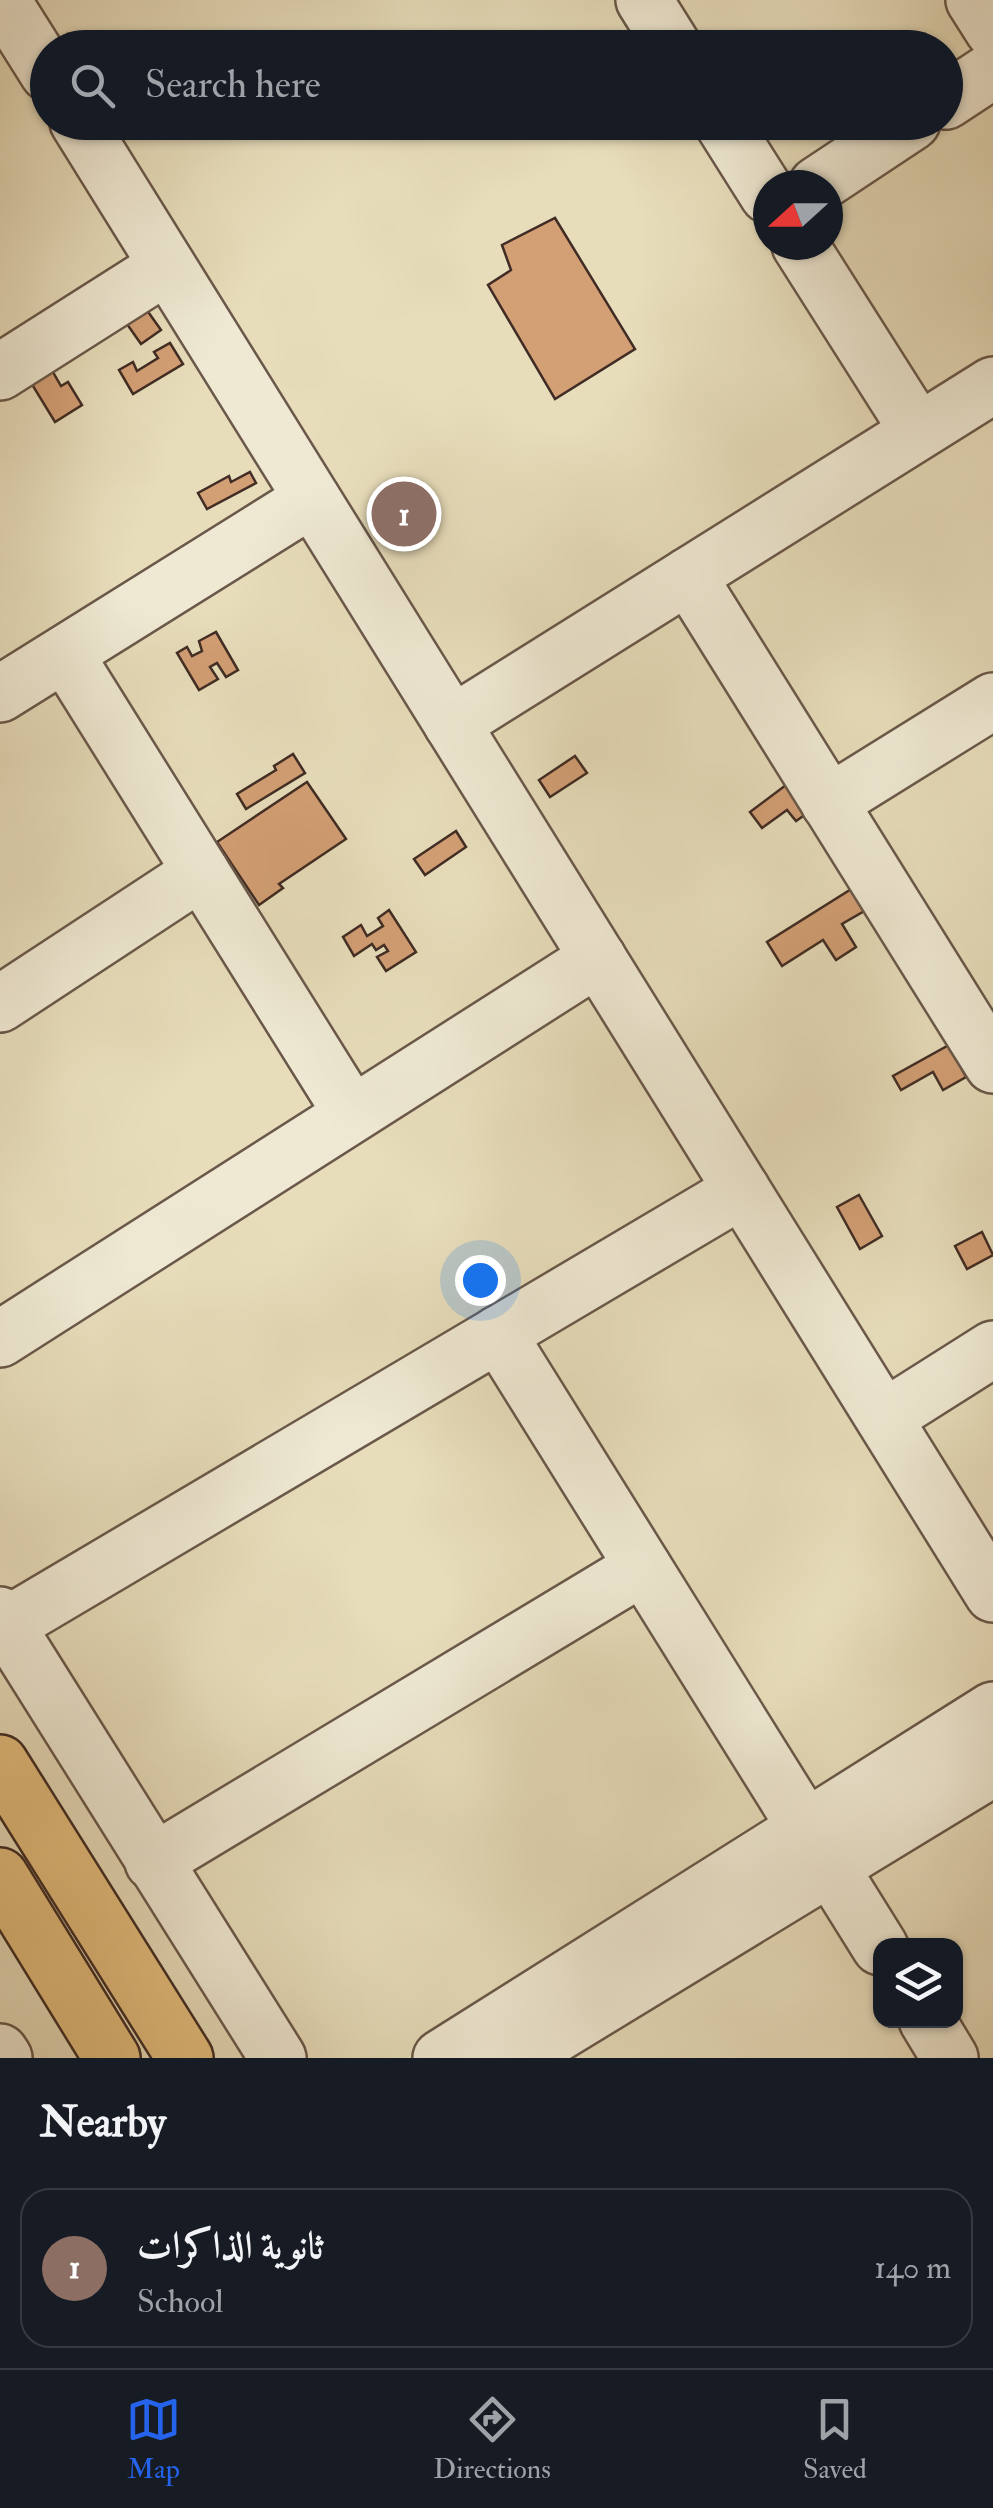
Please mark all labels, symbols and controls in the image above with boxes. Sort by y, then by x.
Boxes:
search box [30,30,963,140]
icon: search [65,58,120,113]
text: Search here [145,61,321,109]
north arrow [753,170,843,260]
pin: 1 [372,476,436,552]
your location [455,1255,506,1306]
map controls [873,1938,963,2028]
button: layers [873,1938,963,2028]
text: Nearby [40,2097,166,2149]
text: ثانوية الذاكرات [137,2222,323,2270]
text: 1 [69,2248,80,2288]
text: 140 m [874,2248,951,2288]
text: School [137,2282,223,2322]
tab: Map [126,2392,181,2487]
tab: Directions [433,2392,551,2487]
tab: Saved [803,2392,867,2487]

